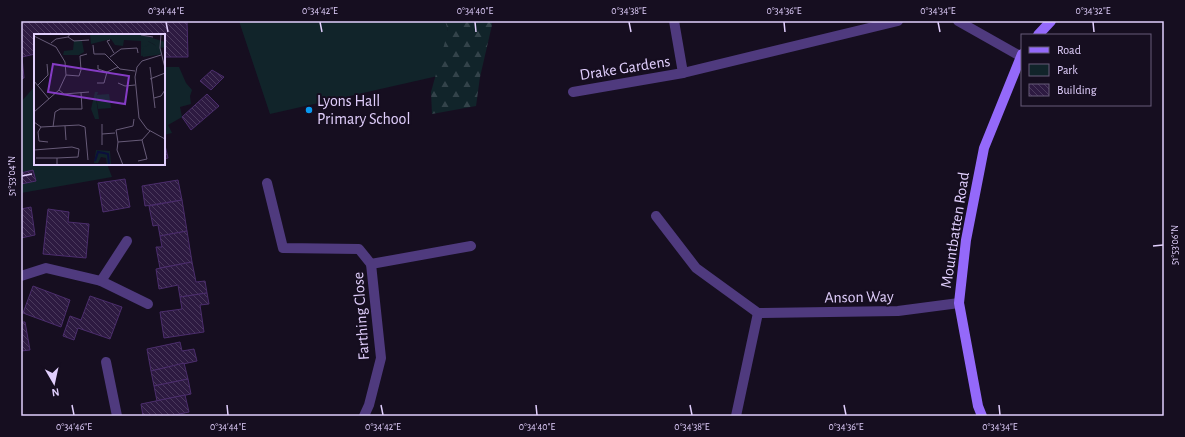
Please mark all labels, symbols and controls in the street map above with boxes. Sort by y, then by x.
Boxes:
text: 0°34'44"E [148,6,184,16]
text: 0°34'42"E [302,6,338,16]
text: 0°34'40"E [457,6,493,16]
text: 0°34'38"E [611,6,647,16]
text: 0°34'36"E [766,6,802,16]
text: 0°34'34"E [920,6,956,16]
text: 0°34'32"E [1075,6,1111,16]
inset map [34,34,165,165]
legend [1021,34,1151,106]
text: Road [1057,44,1081,56]
street label: Drake Gardens [579,53,671,83]
text: Park [1057,64,1078,76]
text: Building [1057,84,1097,96]
place label: Lyons Hall Primary School [317,93,410,128]
marker: Lyons Hall Primary School [304,105,314,115]
text: 51°53'04"N [7,156,17,196]
street label: Mountbatten Road [938,171,972,289]
text: 51°53'06"N [1170,225,1180,265]
street label: Farthing Close [350,271,372,361]
street label: Anson Way [824,288,894,307]
north arrow [34,363,74,403]
text: N [51,386,60,398]
text: 0°34'46"E [56,422,92,432]
text: 0°34'44"E [210,422,246,432]
text: 0°34'42"E [365,422,401,432]
text: 0°34'40"E [519,422,555,432]
text: 0°34'38"E [674,422,710,432]
text: 0°34'36"E [828,422,864,432]
text: 0°34'34"E [982,422,1018,432]

